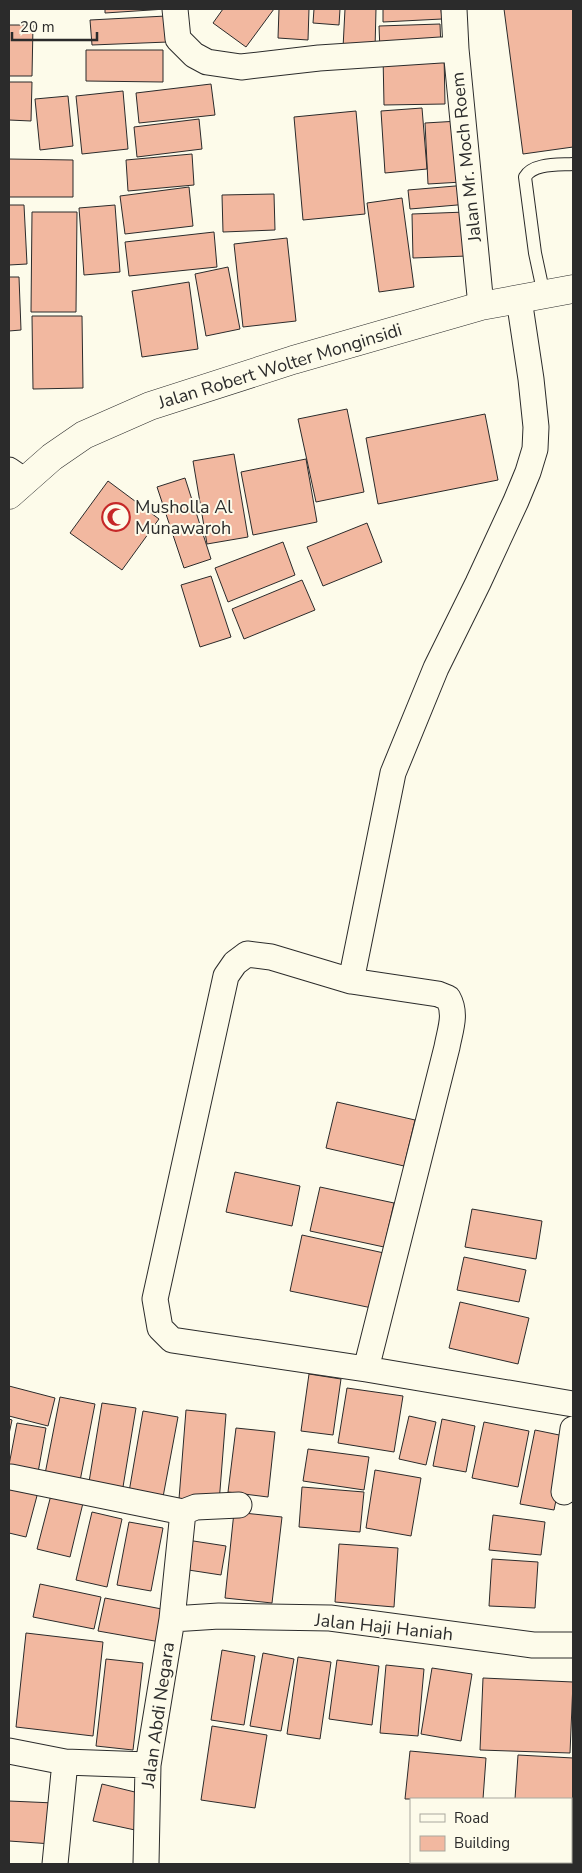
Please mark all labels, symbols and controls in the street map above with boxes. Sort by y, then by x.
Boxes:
scale bar [12,10,98,42]
text: 20 m [20,17,55,37]
street label: Jalan Mr. Moch Roem [445,71,487,244]
street label: Jalan Robert Wolter Monginsidi [154,317,405,415]
place label: Musholla Al Munawaroh [135,495,233,540]
mosque icon: Musholla Al Munawaroh [101,502,131,532]
street label: Jalan Haji Haniah [313,1608,454,1646]
street label: Jalan Abdi Negara [136,1641,180,1790]
legend [410,1798,572,1863]
text: Road [454,1808,489,1828]
text: Building [454,1833,510,1853]

